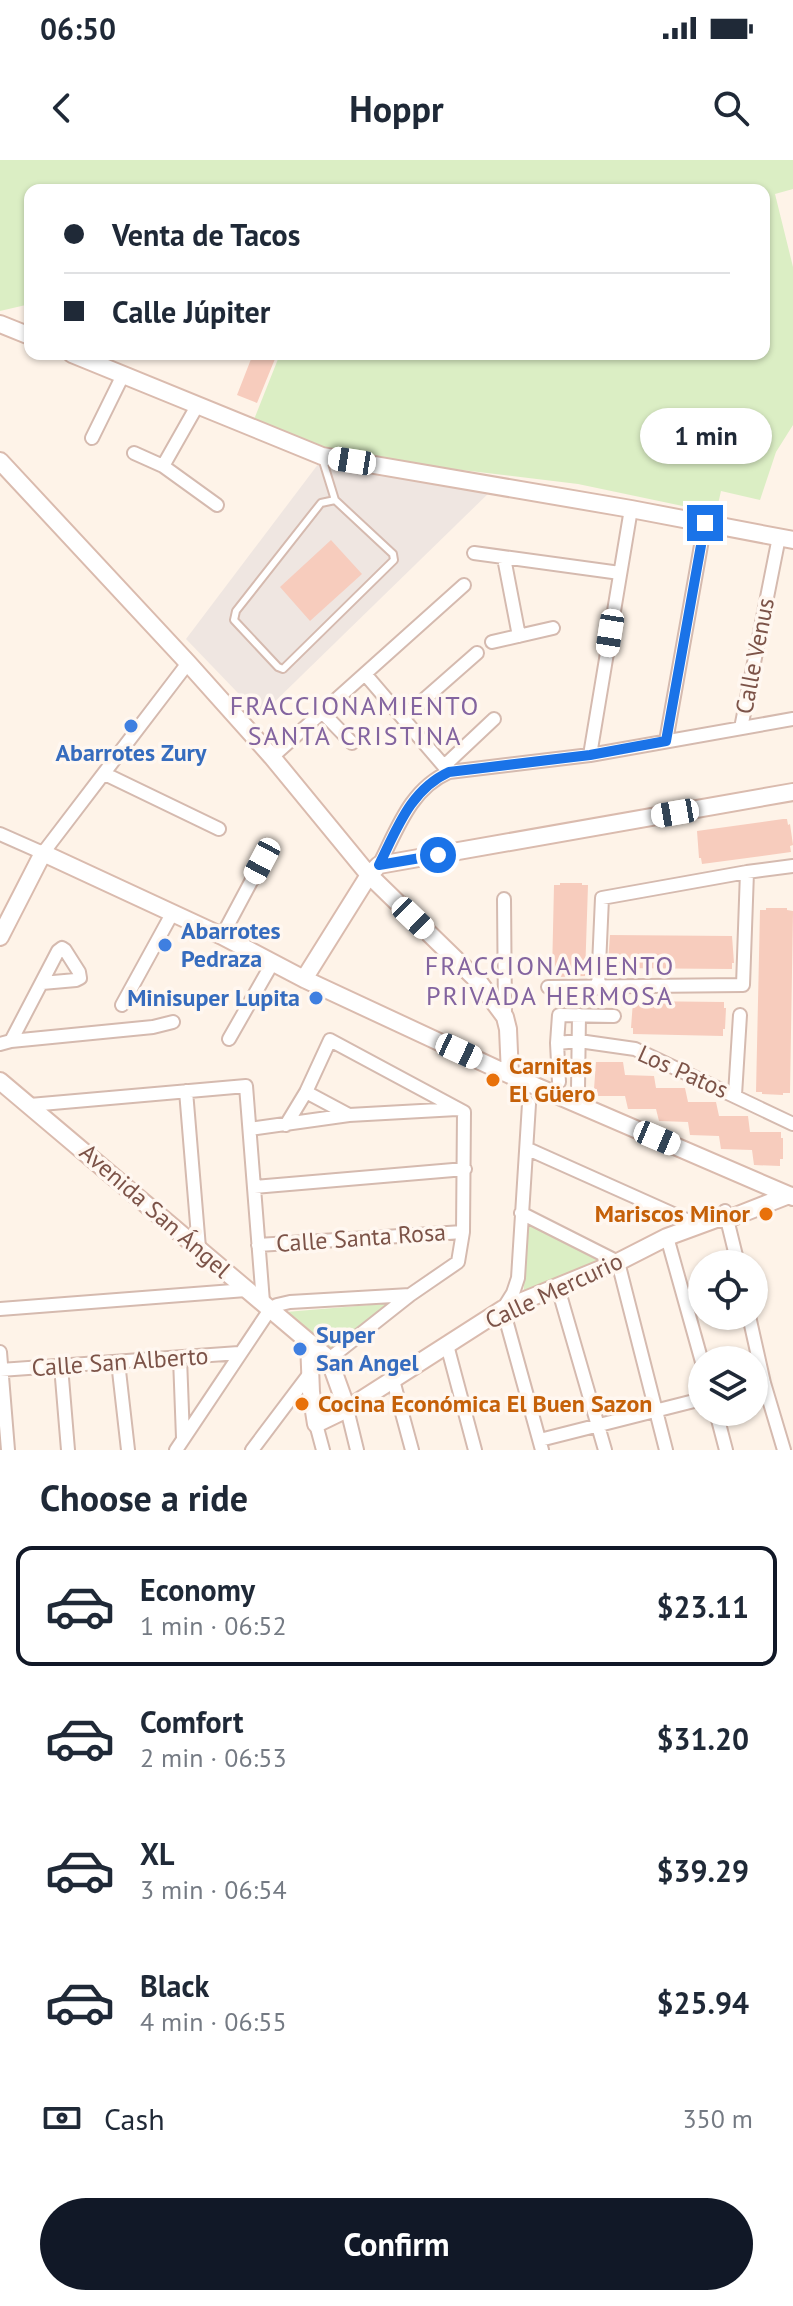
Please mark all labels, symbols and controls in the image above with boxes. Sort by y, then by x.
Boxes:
text: 06:50 [40,9,116,48]
text: Hoppr [349,85,444,132]
icon: back [40,86,84,130]
icon: search [709,86,753,130]
text: Venta de Tacos [112,215,300,254]
text: Calle Júpiter [112,292,270,331]
callout: 1 min [639,407,771,463]
text: 1 min [674,419,738,452]
car [326,445,378,477]
route end [687,505,723,541]
street label: Calle Venus [728,595,781,717]
car [594,607,626,659]
district label: FRACCIONAMIENTO SANTA CRISTINA [230,689,480,752]
marker: Abarrotes Zury [122,717,140,735]
place label: Abarrotes Zury [56,737,207,768]
car [649,797,701,829]
car [240,834,284,888]
route start [420,837,456,873]
car [387,893,439,943]
place label: Abarrotes Pedraza [181,915,281,974]
marker: Abarrotes Pedraza [156,936,174,954]
district label: FRACCIONAMIENTO PRIVADA HERMOSA [425,949,675,1012]
place label: Minisuper Lupita [127,982,300,1013]
marker: Minisuper Lupita [307,989,325,1007]
car [432,1030,486,1072]
street label: Los Patos [633,1038,733,1105]
place label: Carnitas El Güero [509,1050,595,1109]
marker: Carnitas El Güero [484,1071,502,1089]
car [630,1118,684,1158]
street label: Avenida San Ángel [73,1137,237,1285]
place label: Mariscos Minor [595,1198,751,1229]
marker: Mariscos Minor [757,1205,775,1223]
street label: Calle Santa Rosa [275,1216,447,1259]
street label: Calle Mercurio [480,1245,628,1336]
map controls [688,1250,768,1426]
button: locate [688,1250,768,1330]
place label: Super San Angel [316,1319,419,1378]
street label: Calle San Alberto [31,1340,209,1383]
marker: Super San Angel [291,1340,309,1358]
button: layers [688,1346,768,1426]
place label: Cocina Económica El Buen Sazon [318,1388,652,1419]
marker: Cocina Económica El Buen Sazon [293,1395,311,1413]
text: Choose a ride [40,1474,248,1521]
icon: car [44,1570,116,1642]
text: Economy [140,1570,255,1609]
text: $23.11 [657,1587,749,1626]
text: 1 min · 06:52 [140,1609,287,1642]
icon: car [44,1702,116,1774]
text: Comfort [140,1702,243,1741]
text: $31.20 [657,1719,749,1758]
text: 2 min · 06:53 [140,1741,287,1774]
icon: car [44,1834,116,1906]
text: XL [140,1834,174,1873]
text: $39.29 [657,1851,749,1890]
text: 3 min · 06:54 [140,1873,287,1906]
icon: car [44,1966,116,2038]
text: Black [140,1966,209,2005]
text: $25.94 [657,1983,749,2022]
text: 4 min · 06:55 [140,2005,287,2038]
icon: cash [40,2096,84,2140]
text: Cash [104,2099,165,2138]
text: 350 m [682,2102,753,2135]
button: Confirm [40,2198,753,2290]

